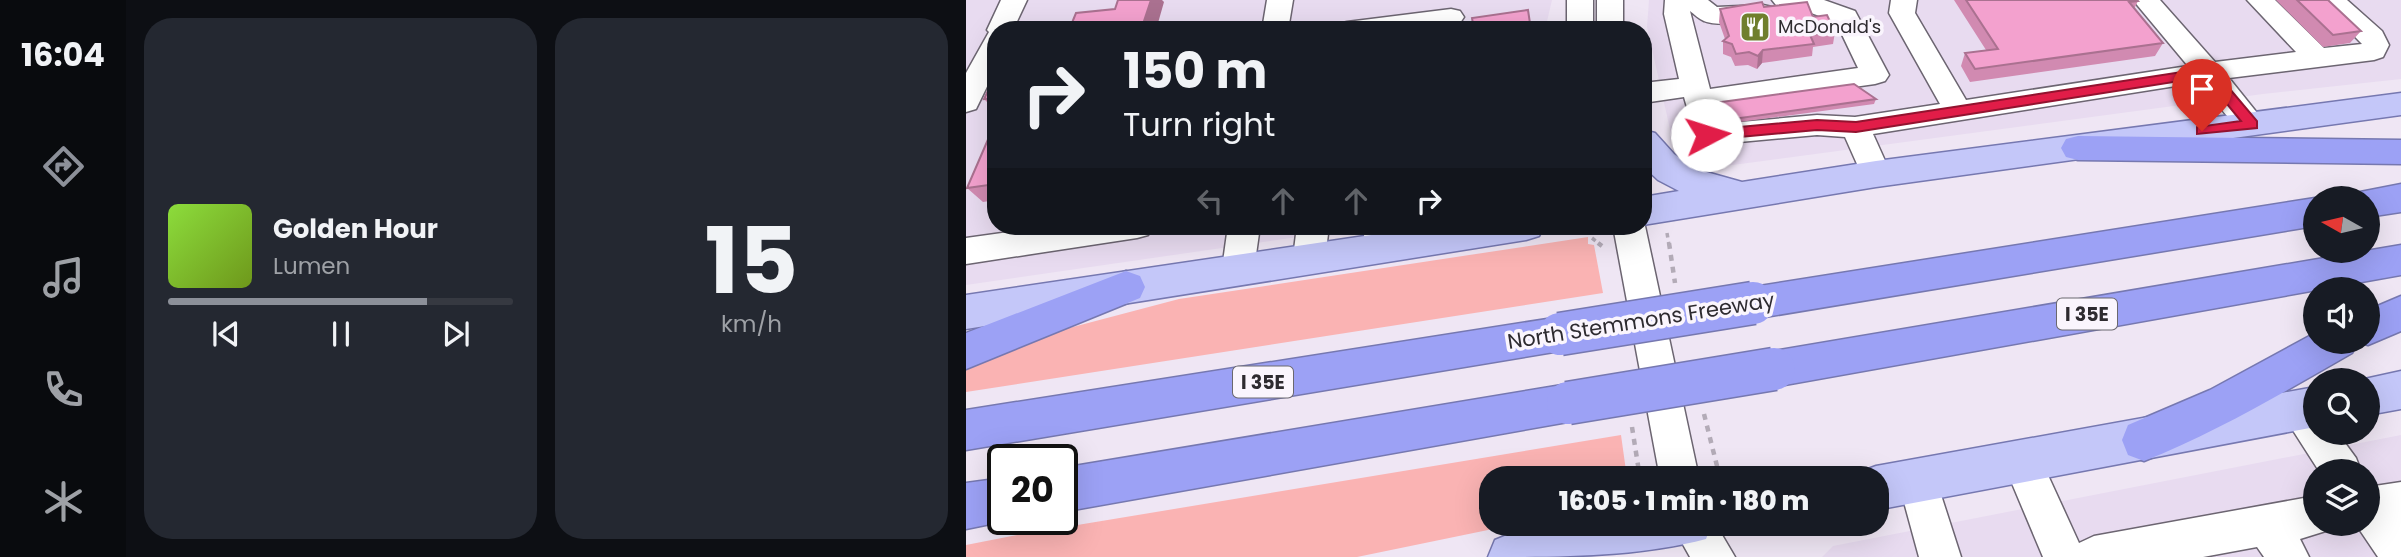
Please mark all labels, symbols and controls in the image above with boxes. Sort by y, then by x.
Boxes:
restaurant icon: McDonald's [1738,10,1772,44]
place label: McDonald's [1778,14,1881,39]
text: 16:04 [21,32,105,77]
text: 150 m [1123,37,1268,105]
icon: right [1008,49,1099,140]
pin [2172,59,2232,131]
icon: arrive [2183,70,2221,108]
position arrow [1670,98,1744,172]
text: Turn right [1123,102,1275,147]
icon: directions [39,142,88,191]
icon: left [1191,182,1229,220]
icon: ahead [1264,182,1302,220]
icon: ahead [1337,182,1375,220]
icon: right [1410,182,1448,220]
north arrow [2303,186,2380,262]
map controls [2303,186,2380,536]
text: 15 [705,197,798,325]
text: Golden Hour [273,211,438,247]
text: Lumen [273,250,350,282]
icon: music [39,253,88,302]
button: sound [2303,277,2380,354]
street label: North Stemmons Freeway [1505,285,1777,356]
road number: I 35E [2057,298,2117,330]
text: km/h [721,308,782,340]
icon: previous [207,315,245,353]
icon: pause [322,315,360,353]
icon: next [437,315,475,353]
icon: phone [39,365,88,414]
road number: I 35E [1233,366,1293,398]
button: search [2303,368,2380,445]
speed limit sign: 20 [987,444,1078,535]
button: layers [2303,459,2380,536]
icon: climate [39,477,88,526]
text: 16:05 · 1 min · 180 m [1559,483,1809,519]

